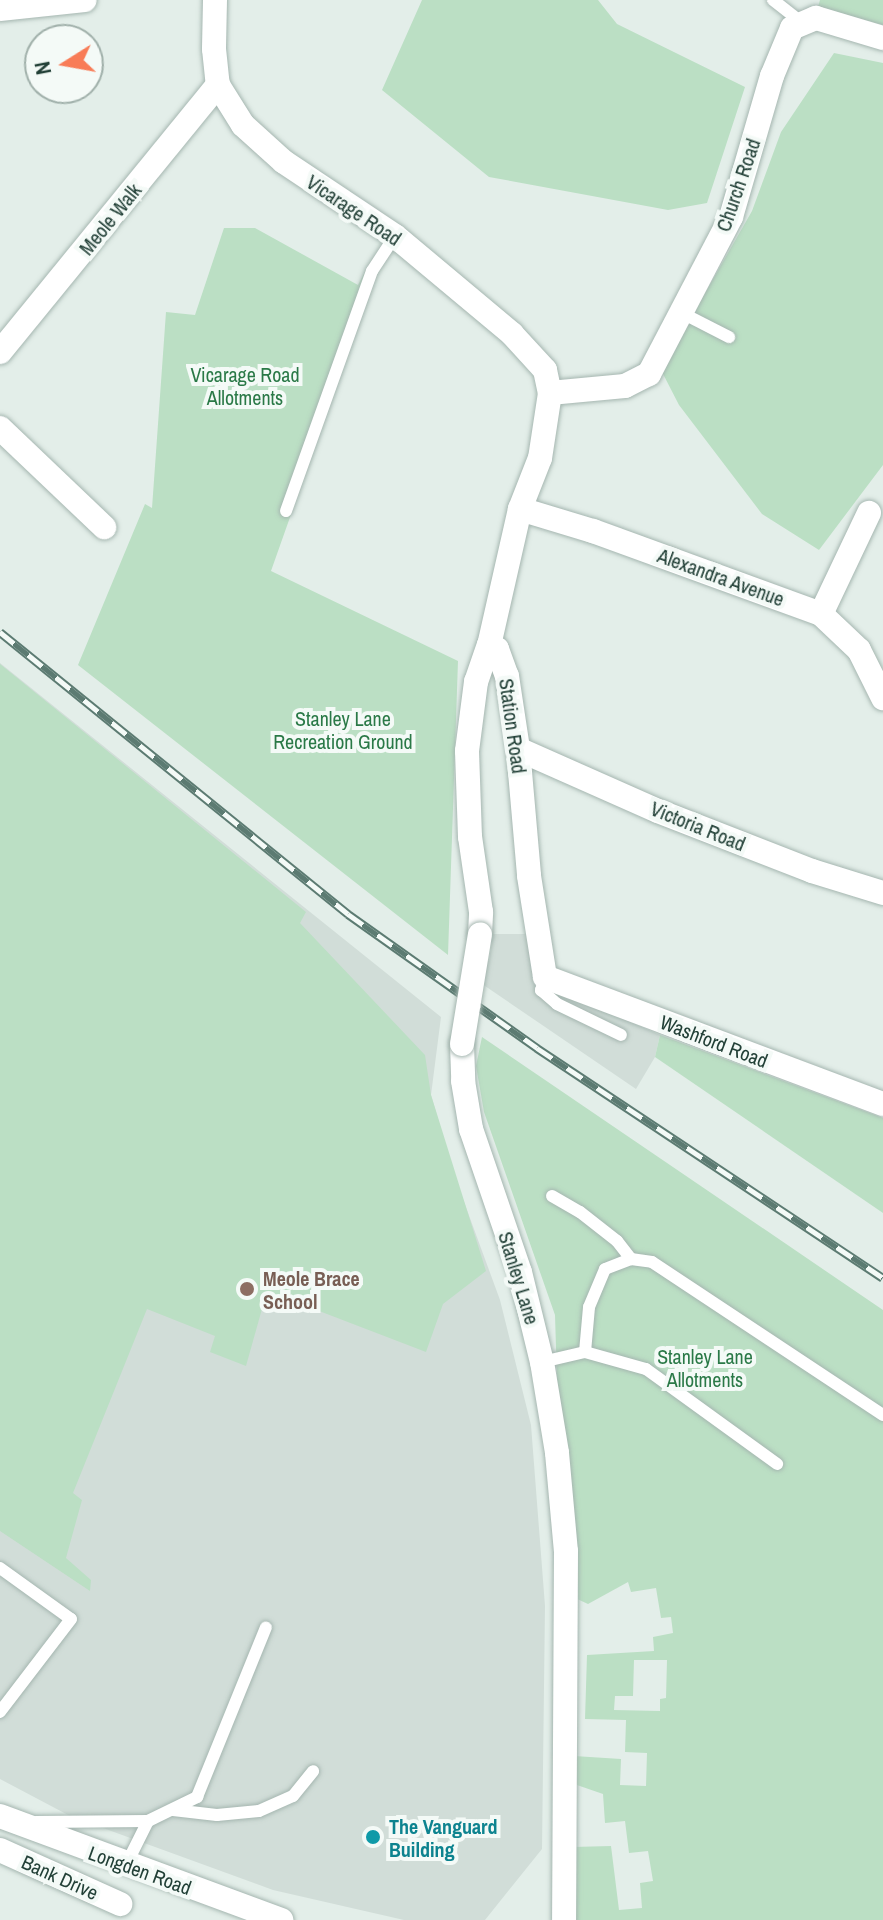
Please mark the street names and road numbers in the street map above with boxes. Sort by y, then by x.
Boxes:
street label: Church Road [711,135,765,235]
street label: Vicarage Road [302,170,406,250]
street label: Meole Walk [74,178,146,260]
street label: Alexandra Avenue [654,543,788,611]
street label: Station Road [494,677,532,775]
street label: Victoria Road [647,796,749,856]
street label: Washford Road [657,1009,771,1073]
street label: Stanley Lane [494,1229,544,1327]
street label: Longden Road [85,1840,195,1900]
street label: Bank Drive [18,1850,102,1904]

